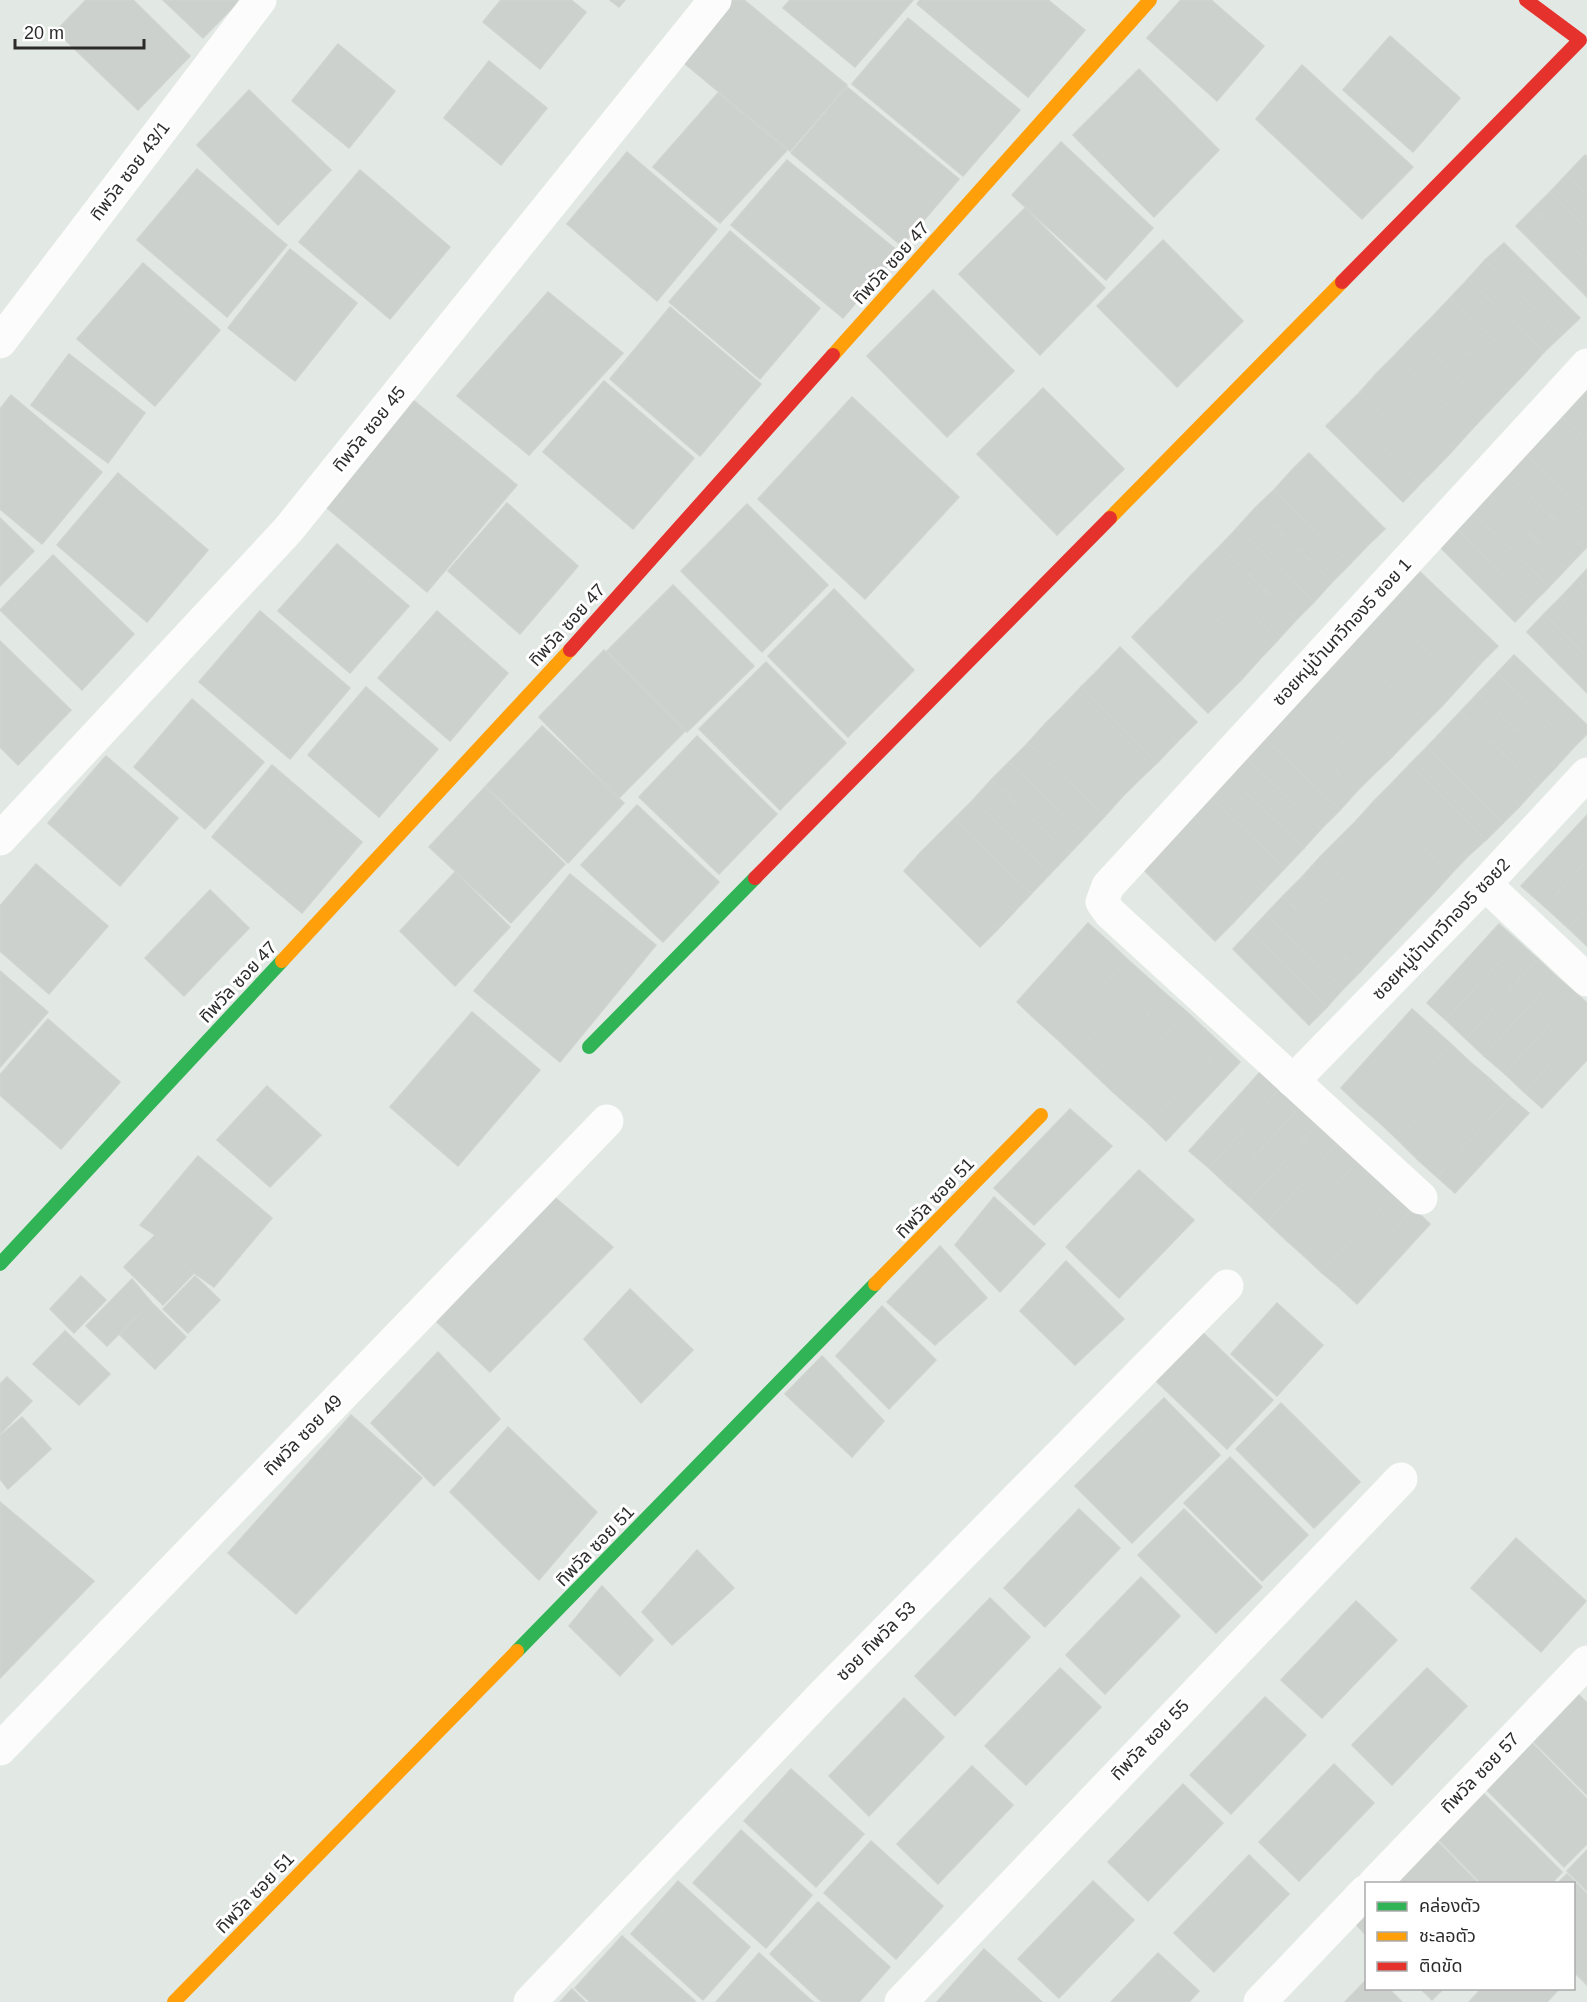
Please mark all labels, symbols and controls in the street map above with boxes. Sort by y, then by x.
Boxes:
scale bar [15,12,144,50]
text: 20 m [24,23,64,43]
street label: ทิพวัล ซอย 43/1 [86,118,174,224]
street label: ทิพวัล ซอย 47 [849,218,933,308]
street label: ทิพวัล ซอย 45 [329,382,409,476]
street label: ซอยหมู่บ้านทวีทอง5 ซอย 1 [1269,554,1417,711]
street label: ทิพวัล ซอย 47 [525,580,609,670]
street label: ซอยหมู่บ้านทวีทอง5 ซอย2 [1368,854,1515,1005]
street label: ทิพวัล ซอย 47 [195,937,281,1027]
street label: ทิพวัล ซอย 51 [892,1154,978,1242]
street label: ทิพวัล ซอย 49 [260,1391,346,1479]
street label: ทิพวัล ซอย 51 [552,1502,638,1590]
street label: ซอย ทิพวัล 53 [832,1597,920,1685]
street label: ทิพวัล ซอย 55 [1107,1696,1193,1784]
street label: ทิพวัล ซอย 57 [1437,1729,1523,1817]
street label: ทิพวัล ซอย 51 [212,1849,298,1937]
legend [1365,1882,1575,1990]
text: คล่องตัว [1419,1896,1481,1916]
text: ชะลอตัว [1419,1926,1476,1946]
text: ติดขัด [1419,1956,1462,1976]

